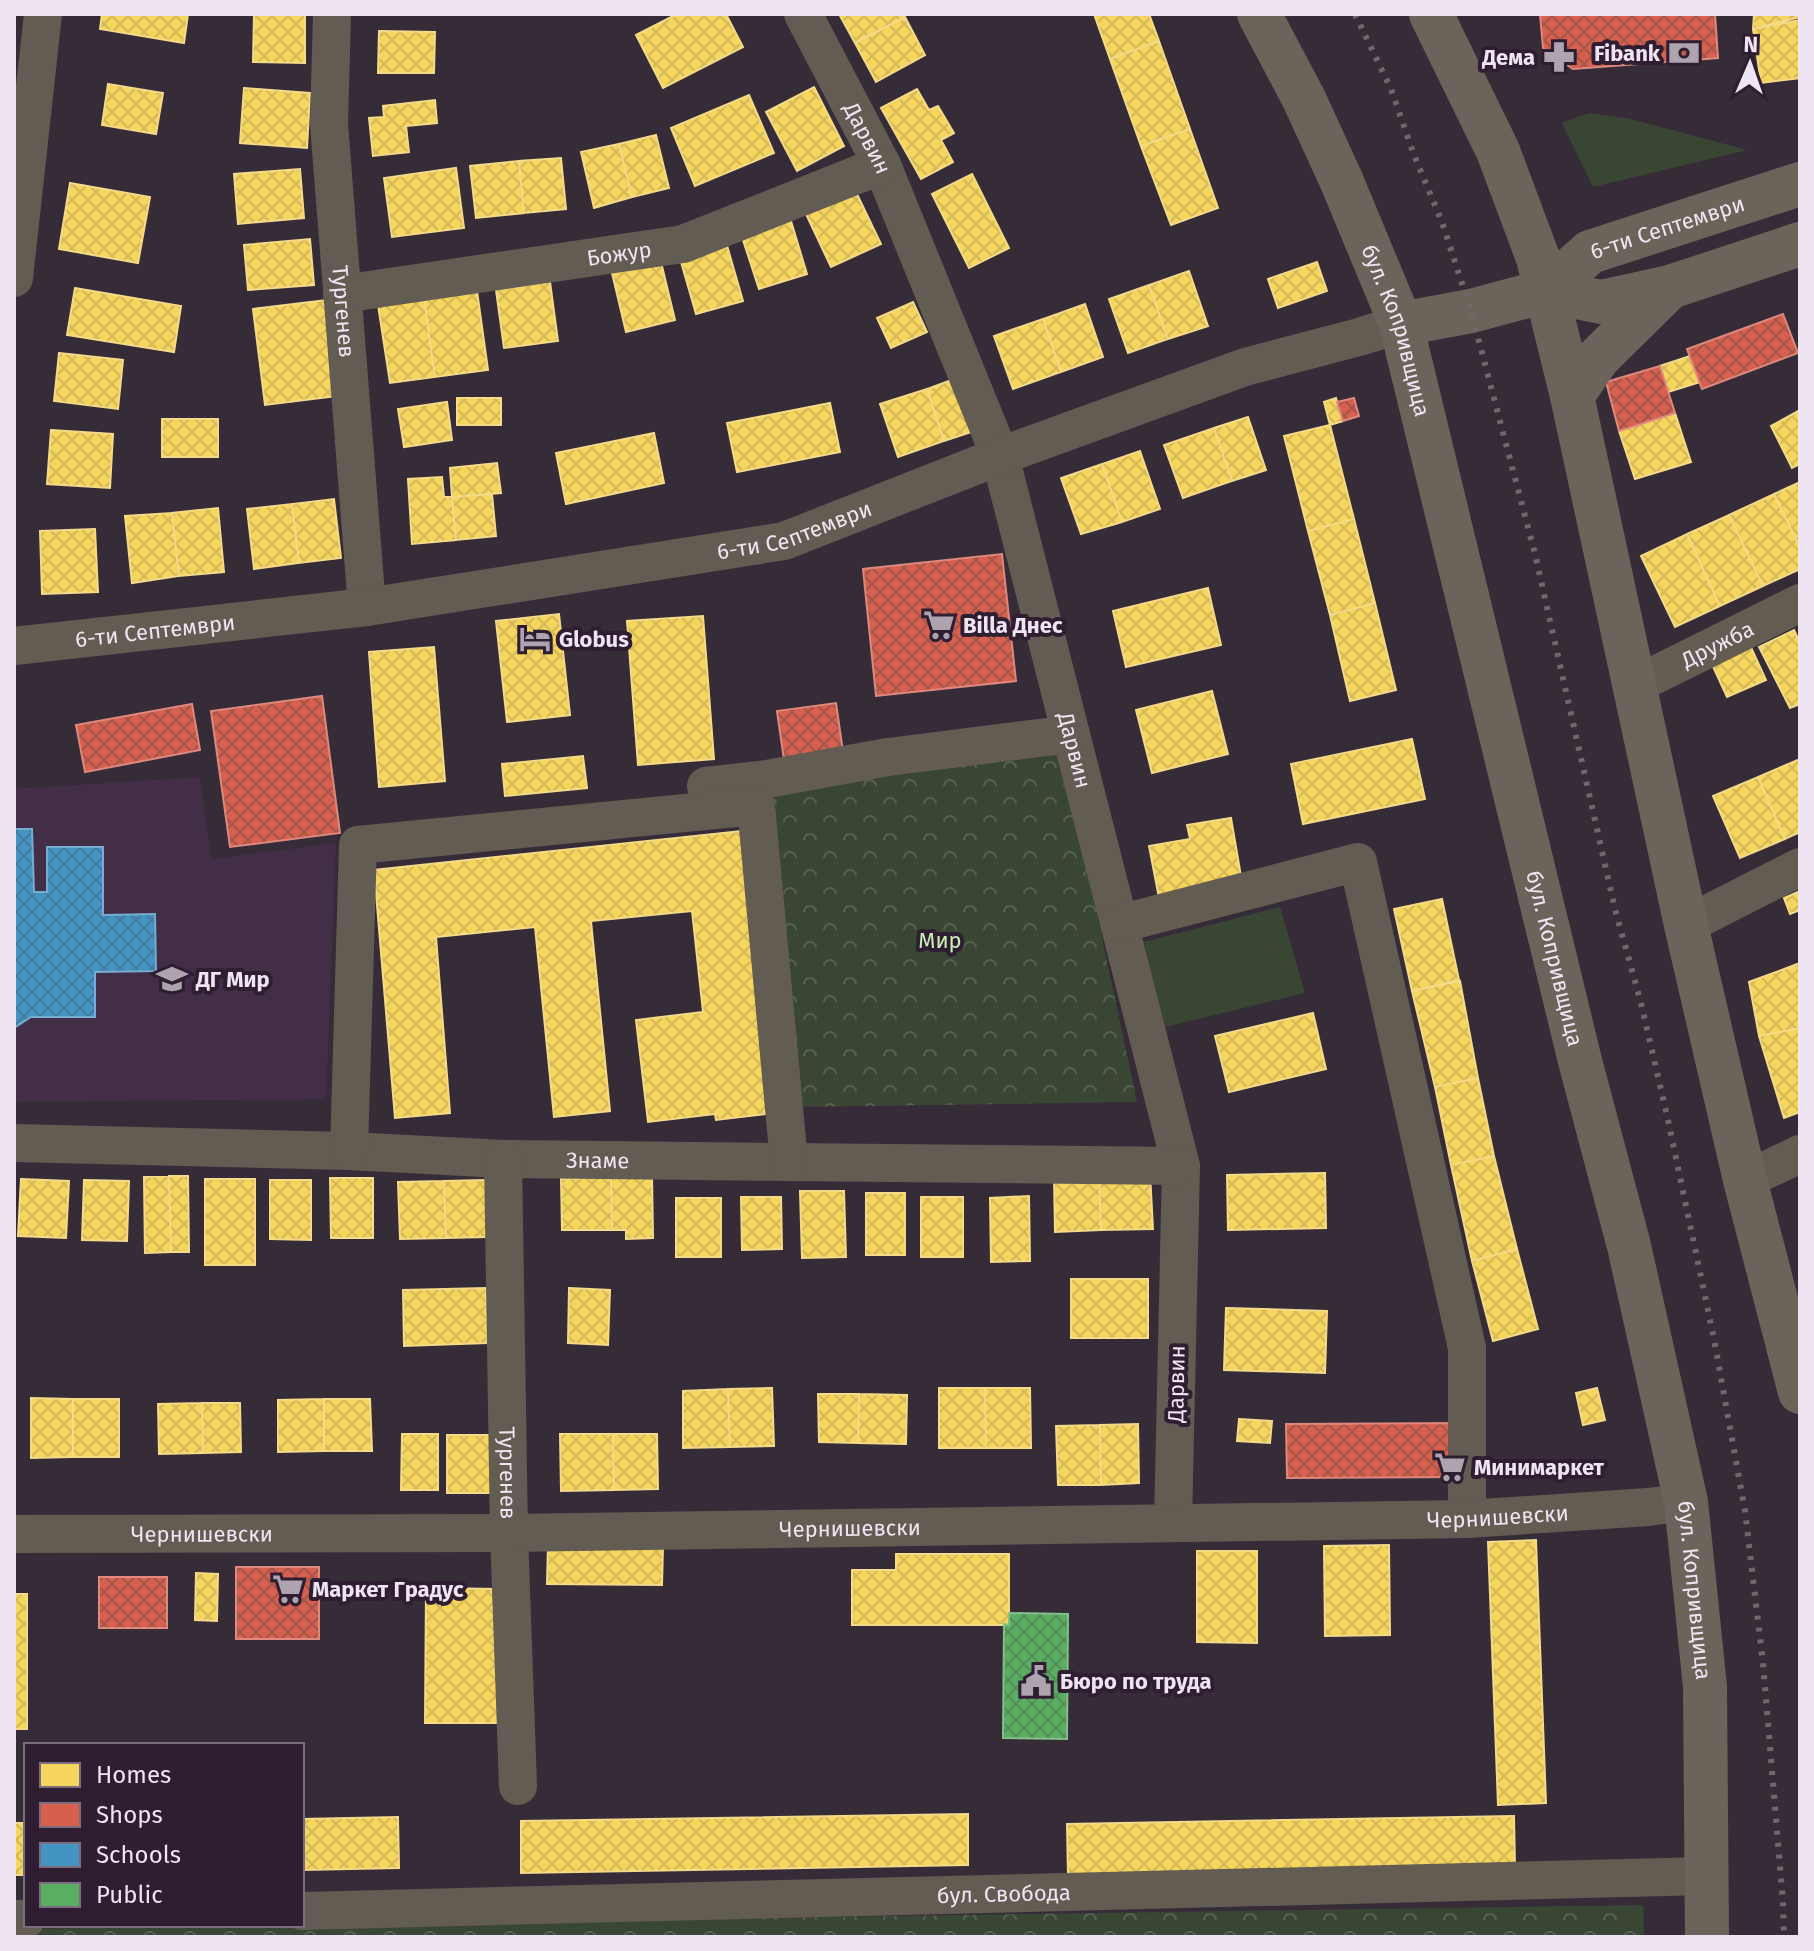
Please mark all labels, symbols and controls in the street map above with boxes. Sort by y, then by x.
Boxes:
north arrow [1710,24,1790,104]
text: N [1743,31,1758,58]
bank icon: Fibank [1667,36,1701,70]
pharmacy icon: Дема [1542,40,1576,74]
place label: Fibank [1594,40,1661,67]
place label: Дема [1481,44,1535,71]
street label: Дарвин [837,97,897,178]
street label: 6-ти Септември [1587,190,1748,265]
street label: Божур [585,236,653,272]
street label: бул. Копривщица [1355,240,1436,419]
street label: Тургенев [326,264,360,359]
street label: 6-ти Септември [715,495,876,565]
supermarket icon: Billa Днес [922,608,956,642]
street label: 6-ти Септември [74,609,237,653]
place label: Billa Днес [963,612,1063,639]
street label: Дружба [1676,615,1758,674]
hotel icon: Globus [518,622,552,656]
place label: Globus [559,626,629,653]
street label: Дарвин [1052,709,1097,791]
street label: бул. Копривщица [1520,868,1589,1049]
park label: Мир [918,927,962,954]
school or university icon: ДГ Мир [155,962,189,996]
place label: ДГ Мир [195,966,270,993]
street label: Знаме [566,1147,629,1174]
street label: Дарвин [1162,1345,1191,1424]
street label: Тургенев [493,1426,522,1520]
supermarket icon: Минимаркет [1433,1450,1467,1484]
place label: Минимаркет [1474,1454,1605,1481]
street label: Чернишевски [1427,1499,1569,1534]
street label: бул. Копривщица [1672,1499,1717,1681]
street label: Чернишевски [779,1514,921,1543]
street label: Чернишевски [131,1520,273,1548]
supermarket icon: Маркет Градус [271,1572,305,1606]
place label: Маркет Градус [312,1576,464,1603]
public building icon: Бюро по труда [1019,1664,1053,1698]
place label: Бюро по труда [1060,1668,1212,1695]
legend [24,1743,304,1927]
text: Homes [96,1761,171,1789]
text: Shops [96,1801,163,1829]
text: Schools [96,1841,181,1869]
street label: бул. Свобода [937,1879,1071,1909]
text: Public [96,1881,163,1909]

